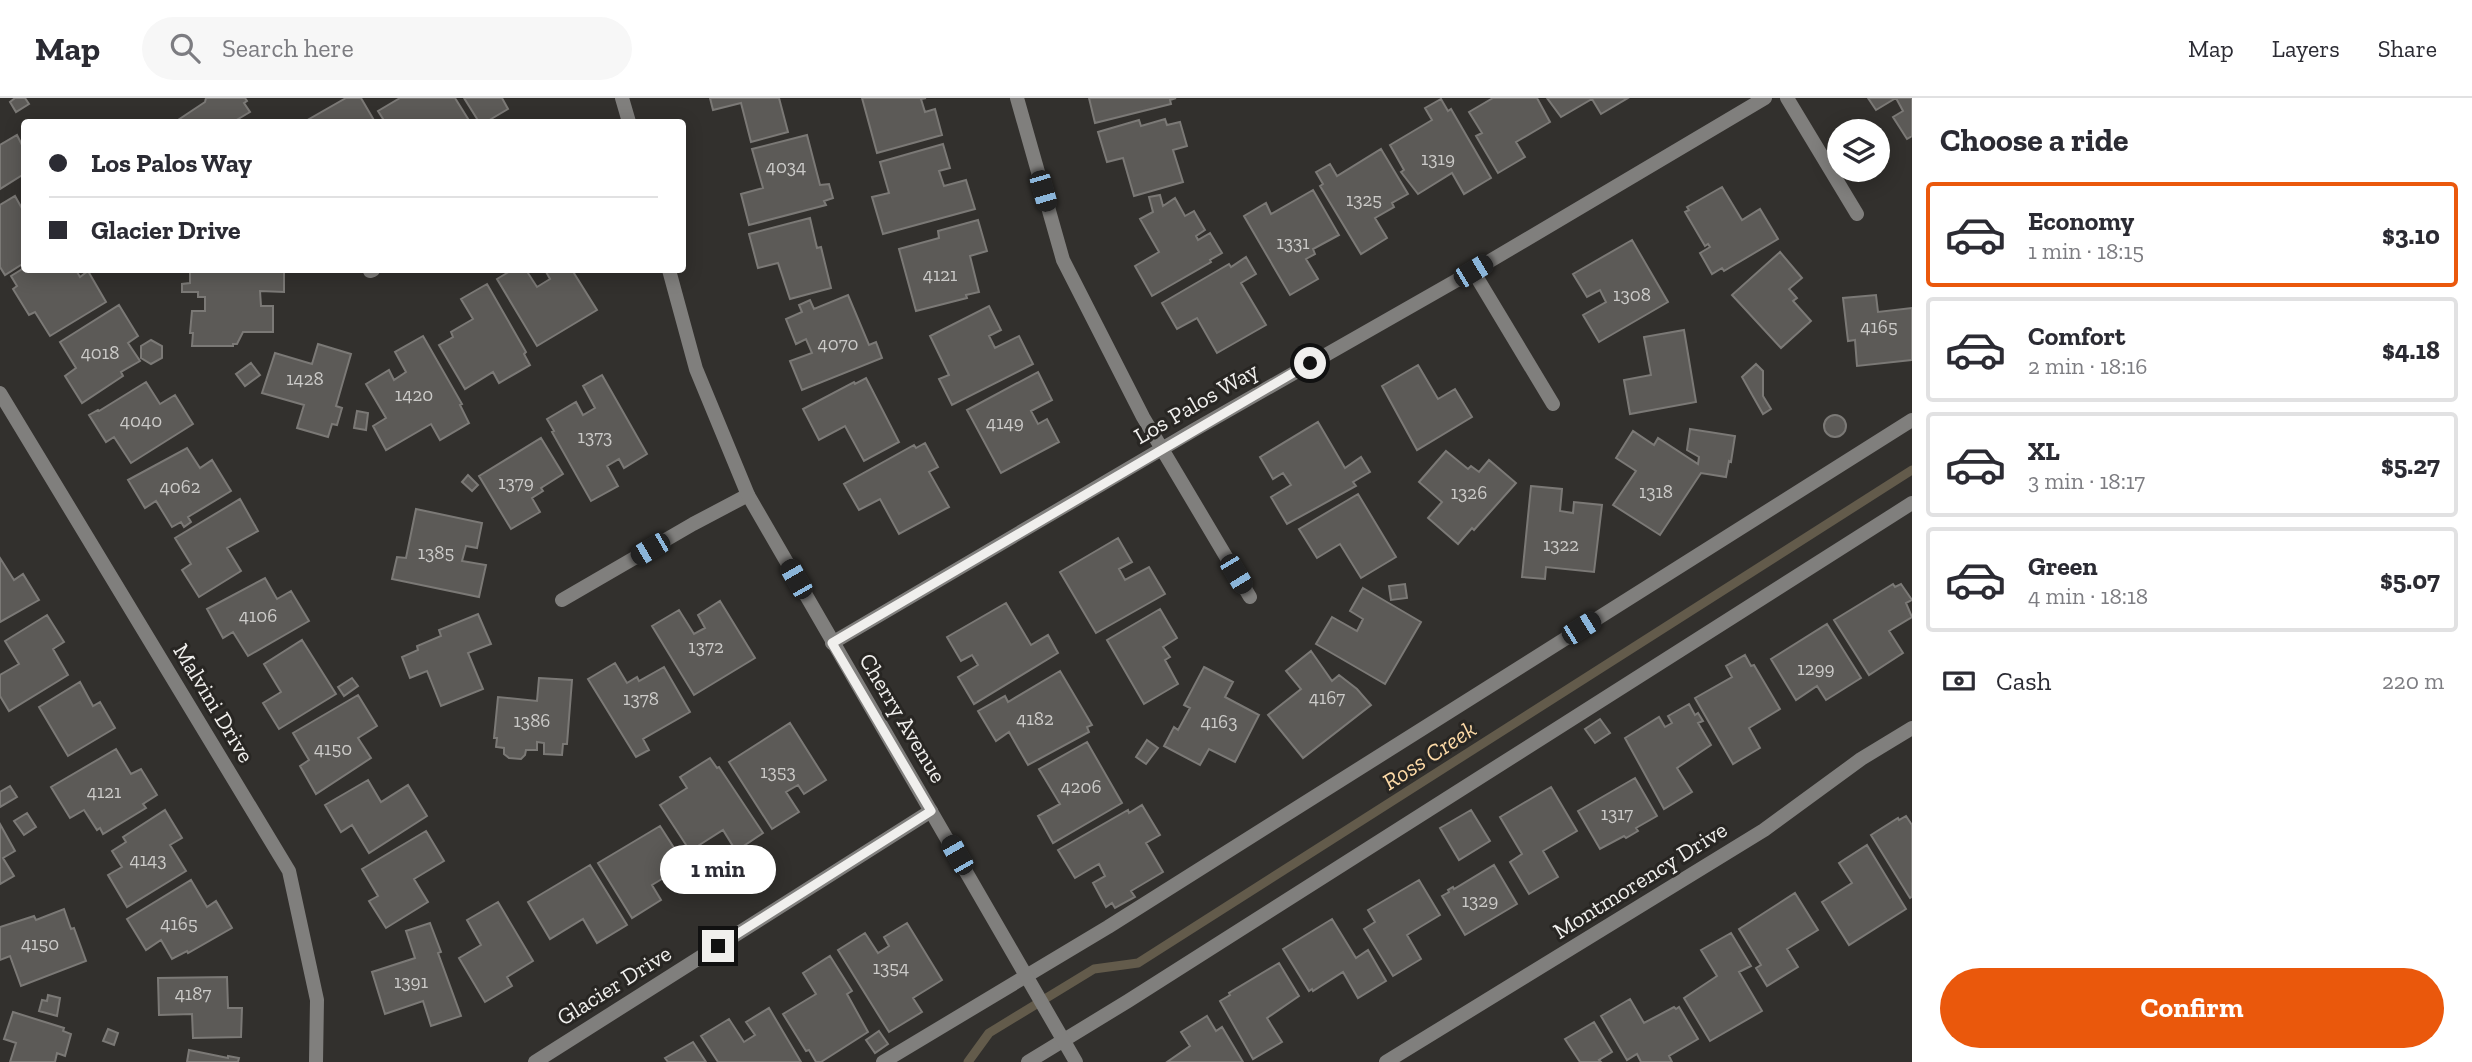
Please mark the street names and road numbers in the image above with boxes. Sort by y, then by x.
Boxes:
street label: Los Palos Way [1129,356,1263,450]
street label: Malvini Drive [167,638,261,768]
street label: Cherry Avenue [853,648,953,788]
street label: Montmorency Drive [1548,815,1732,945]
street label: Glacier Drive [552,939,676,1031]

